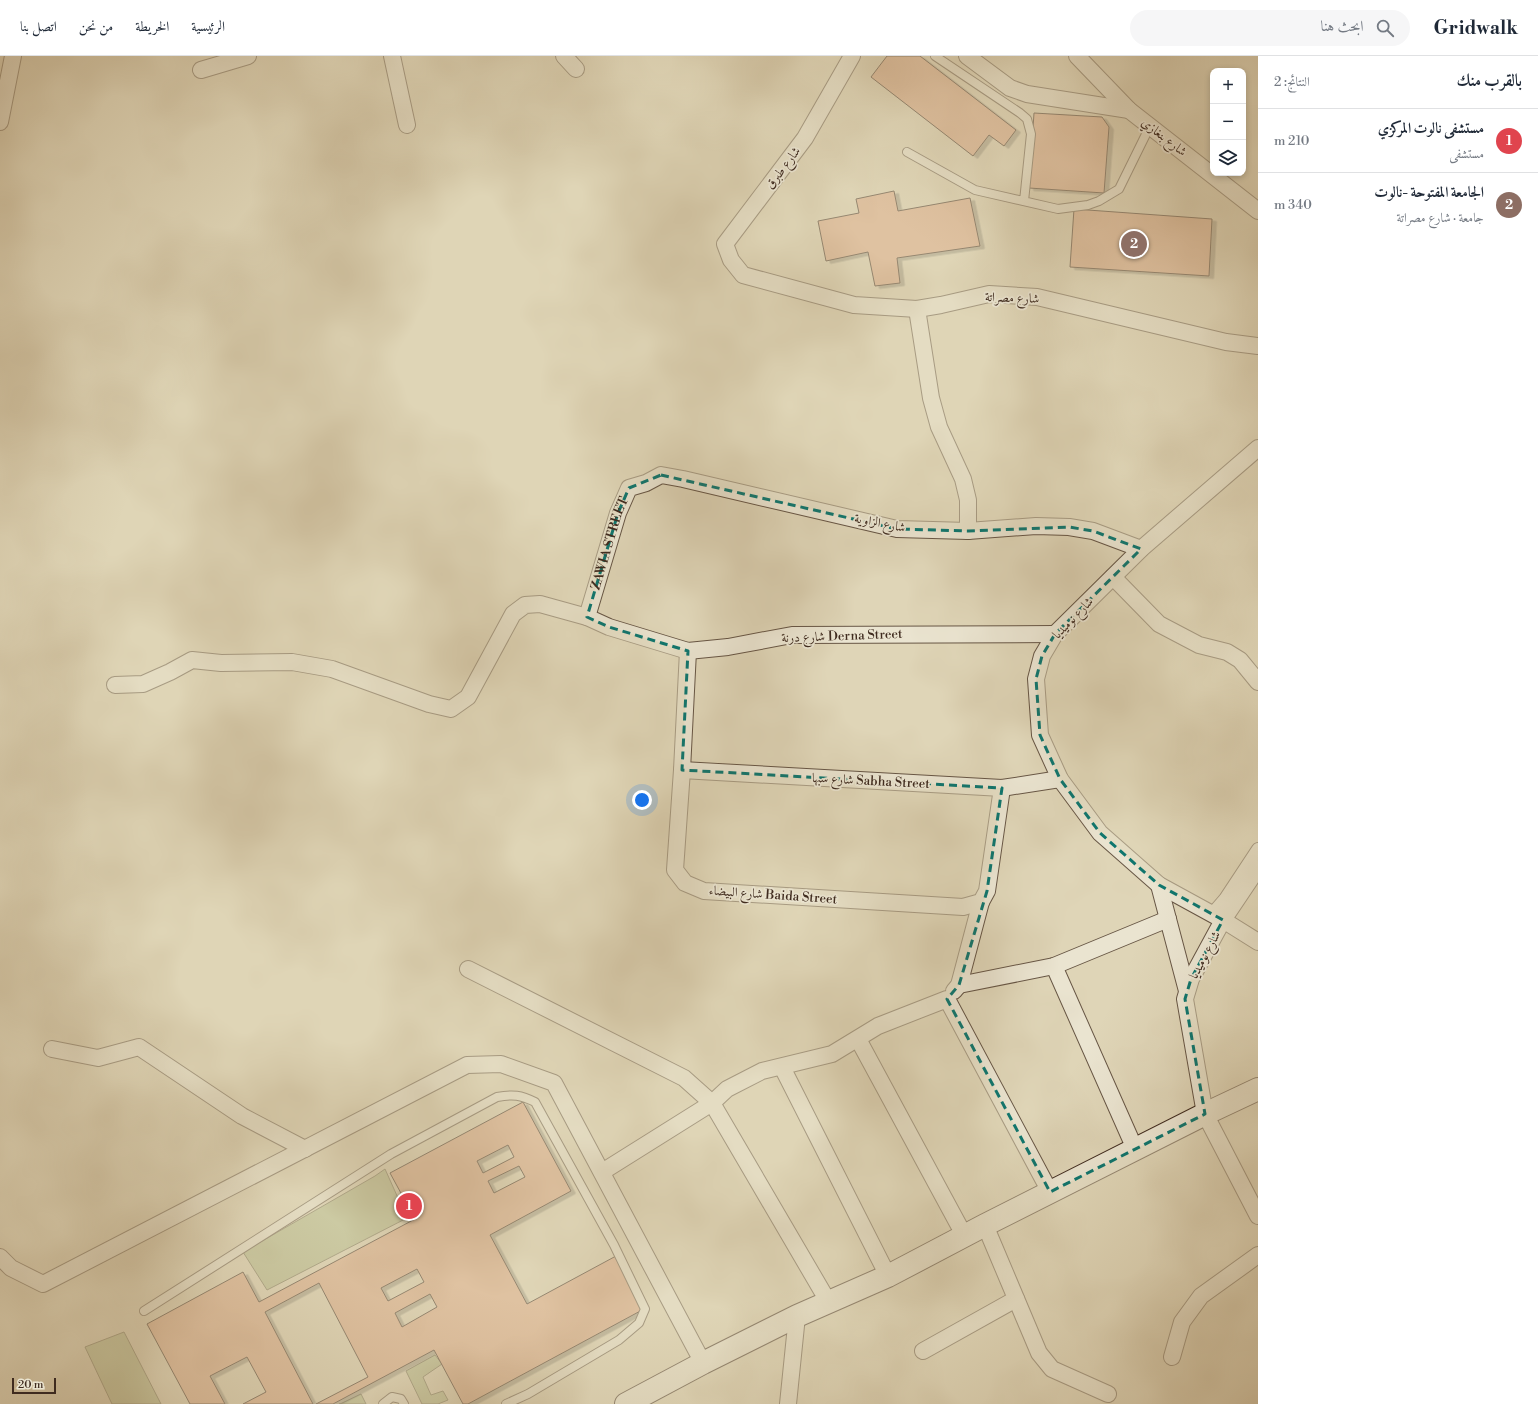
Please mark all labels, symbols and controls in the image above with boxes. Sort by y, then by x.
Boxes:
search box [1130,10,1410,46]
text: Gridwalk [1434,16,1518,40]
text: ابحث هنا [1320,17,1364,36]
icon: search [1374,17,1396,39]
text: اتصل بنا [20,18,57,36]
text: من نحن [79,18,113,36]
text: الخريطة [135,18,169,36]
text: الرئيسية [191,18,225,36]
map controls [1210,68,1246,176]
button: + [1210,68,1246,104]
text: بالقرب منك [1456,70,1522,92]
text: النتائج: 2 [1274,74,1310,90]
button: − [1210,104,1246,140]
street label: شارع بنغازي [1136,114,1190,162]
text: مستشفى نالوت المركزي [1378,119,1484,138]
text: 210 m [1274,133,1309,149]
text: 1 [1506,133,1512,149]
button: layers [1210,140,1246,176]
street label: شارع طبرق [762,144,806,194]
text: مستشفى [1449,146,1484,162]
text: الجامعة المفتوحة -نالوت [1374,183,1484,202]
text: 340 m [1274,197,1312,213]
text: 2 [1505,197,1513,213]
text: جامعة · شارع مصراتة [1397,210,1484,226]
pin: 2 [1121,229,1147,259]
street label: شارع مصراتة [984,289,1039,310]
street label: ZAWIA STREET [587,494,632,592]
street label: شارع الزاوية [853,510,907,539]
street label: شارع نوميديا [1049,594,1099,644]
street label: شارع درنة Derna Street [781,626,903,649]
street label: شارع سبها Sabha Street [811,770,931,795]
your location [632,790,652,810]
street label: شارع البيضاء Baida Street [708,883,838,910]
street label: شارع نوميديا [1186,928,1227,983]
pin: 1 [396,1191,422,1221]
scale bar [12,1376,56,1395]
text: 20 m [18,1378,43,1392]

